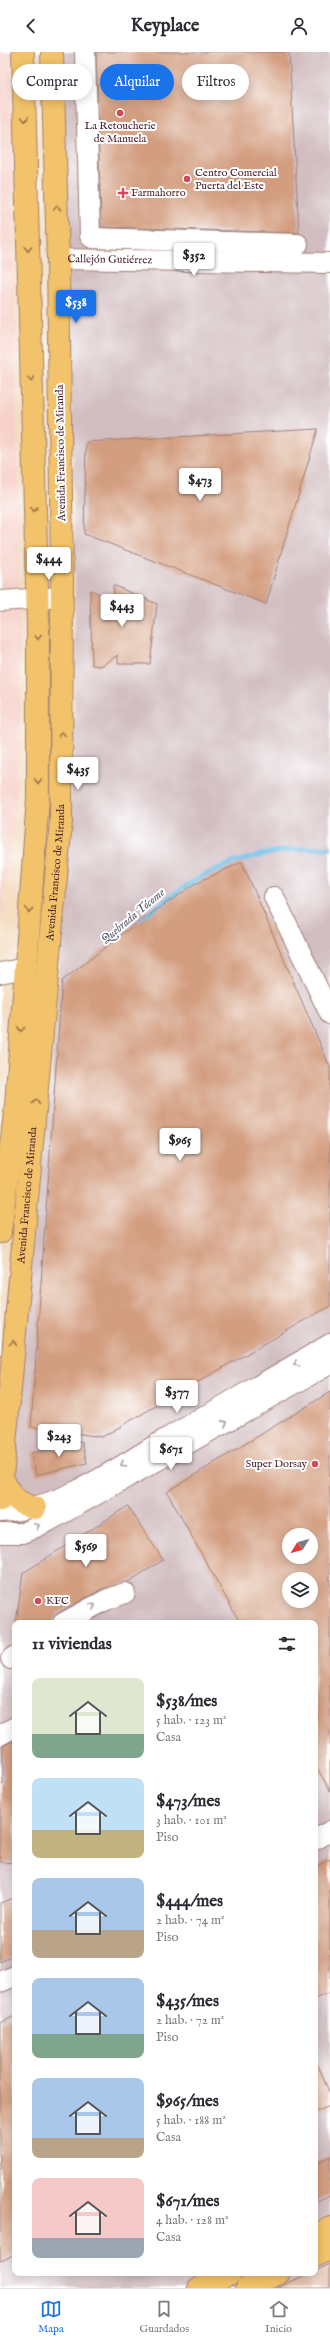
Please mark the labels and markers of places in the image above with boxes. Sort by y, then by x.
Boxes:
marker: La Retoucherie de Manuela [115,108,125,118]
place label: La Retoucherie de Manuela [84,119,156,146]
place label: Centro Comercial Puerta del Este [195,166,277,193]
marker: Centro Comercial Puerta del Este [182,174,192,184]
place label: Farmahorro [131,186,186,200]
marker: Farmahorro [118,188,128,198]
pin: $352 [170,243,218,277]
pin: $538 [52,290,100,324]
pin: $473 [176,468,224,502]
pin: $444 [25,547,73,581]
pin: $443 [98,594,146,628]
pin: $435 [54,757,102,791]
pin: $965 [156,1128,204,1162]
pin: $377 [153,1380,201,1414]
pin: $243 [35,1424,83,1458]
pin: $671 [147,1437,195,1471]
place label: Super Dorsay [246,1457,308,1471]
marker: Super Dorsay [310,1459,320,1469]
pin: $569 [62,1534,110,1568]
place label: KFC [46,1594,69,1608]
marker: KFC [33,1596,43,1606]

